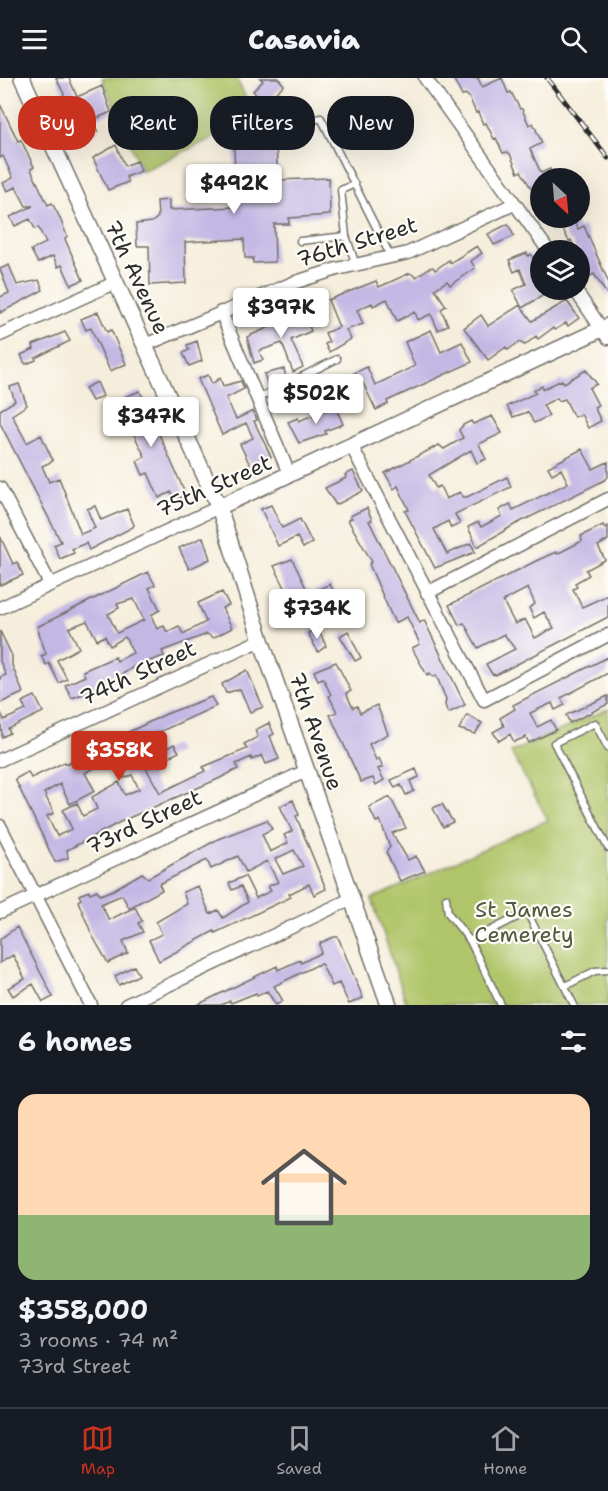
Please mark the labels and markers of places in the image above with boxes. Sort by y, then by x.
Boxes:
pin: $492K [192,164,276,215]
pin: $397K [239,288,323,339]
pin: $502K [274,374,358,425]
pin: $347K [109,397,193,448]
pin: $734K [275,589,359,640]
pin: $358K [77,731,161,782]

